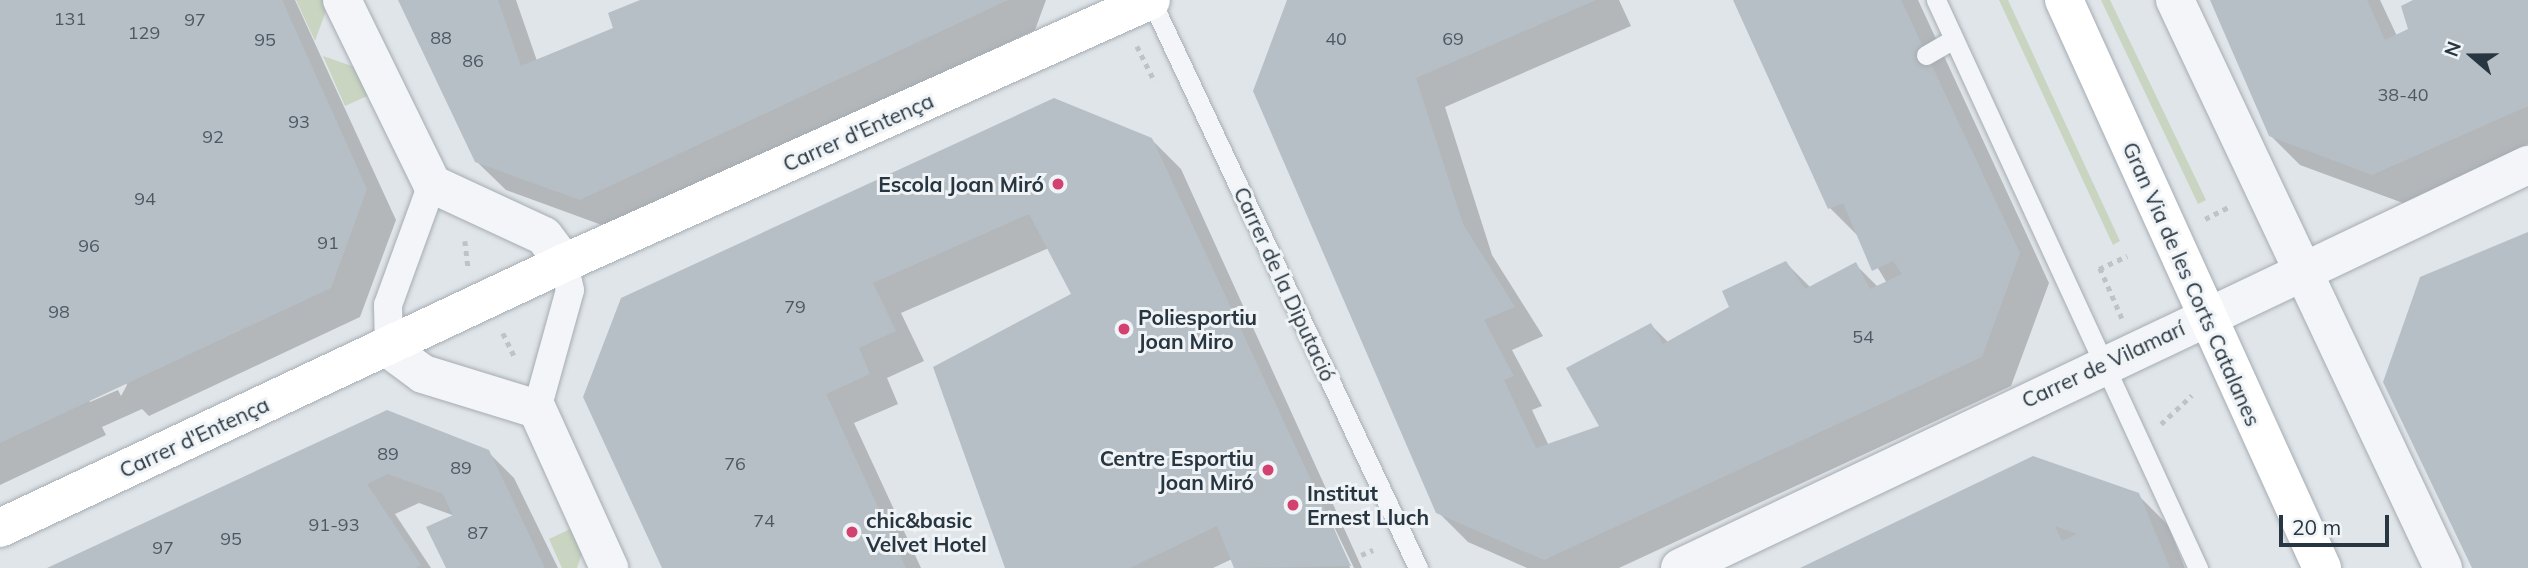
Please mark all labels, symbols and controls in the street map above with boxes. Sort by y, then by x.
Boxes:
house number: 131 [54,8,86,30]
house number: 97 [184,9,206,31]
north arrow [2437,21,2507,91]
house number: 129 [128,22,160,44]
house number: 88 [430,27,452,49]
house number: 40 [1325,28,1347,50]
house number: 69 [1442,28,1464,50]
house number: 95 [254,29,276,51]
text: N [2439,38,2466,60]
house number: 86 [462,50,484,72]
house number: 38-40 [2378,84,2428,106]
street label: Carrer d'Entença [779,88,937,176]
house number: 93 [288,111,310,133]
house number: 92 [202,126,224,148]
street label: Gran Via de les Corts Catalanes [2118,138,2266,430]
place label: Escola Joan Miró [878,171,1044,197]
marker: Escola Joan Miró [1050,176,1066,192]
street label: Carrer de la Diputació [1229,183,1341,385]
house number: 94 [134,188,156,210]
house number: 91 [317,232,339,254]
house number: 96 [78,235,100,257]
house number: 79 [784,296,806,318]
house number: 98 [48,301,70,323]
place label: Poliesportiu Joan Miro [1138,304,1257,354]
street label: Carrer de Vilamarí [2018,315,2188,413]
marker: Poliesportiu Joan Miro [1116,321,1132,337]
house number: 54 [1852,326,1874,348]
street label: Carrer d'Entença [115,391,273,483]
house number: 89 [377,443,399,465]
place label: Centre Esportiu Joan Miró [1100,445,1254,495]
house number: 76 [724,453,746,475]
house number: 89 [450,457,472,479]
marker: Centre Esportiu Joan Miró [1260,462,1276,478]
place label: Institut Ernest Lluch [1307,480,1429,530]
marker: Institut Ernest Lluch [1285,497,1301,513]
scale bar [2283,502,2393,546]
place label: chic&basic Velvet Hotel [866,507,987,557]
house number: 74 [753,510,775,532]
house number: 91-93 [309,514,359,536]
text: 20 m [2292,514,2341,540]
house number: 87 [467,522,489,544]
marker: chic&basic Velvet Hotel [844,524,860,540]
house number: 95 [220,528,242,550]
house number: 97 [152,537,174,559]

